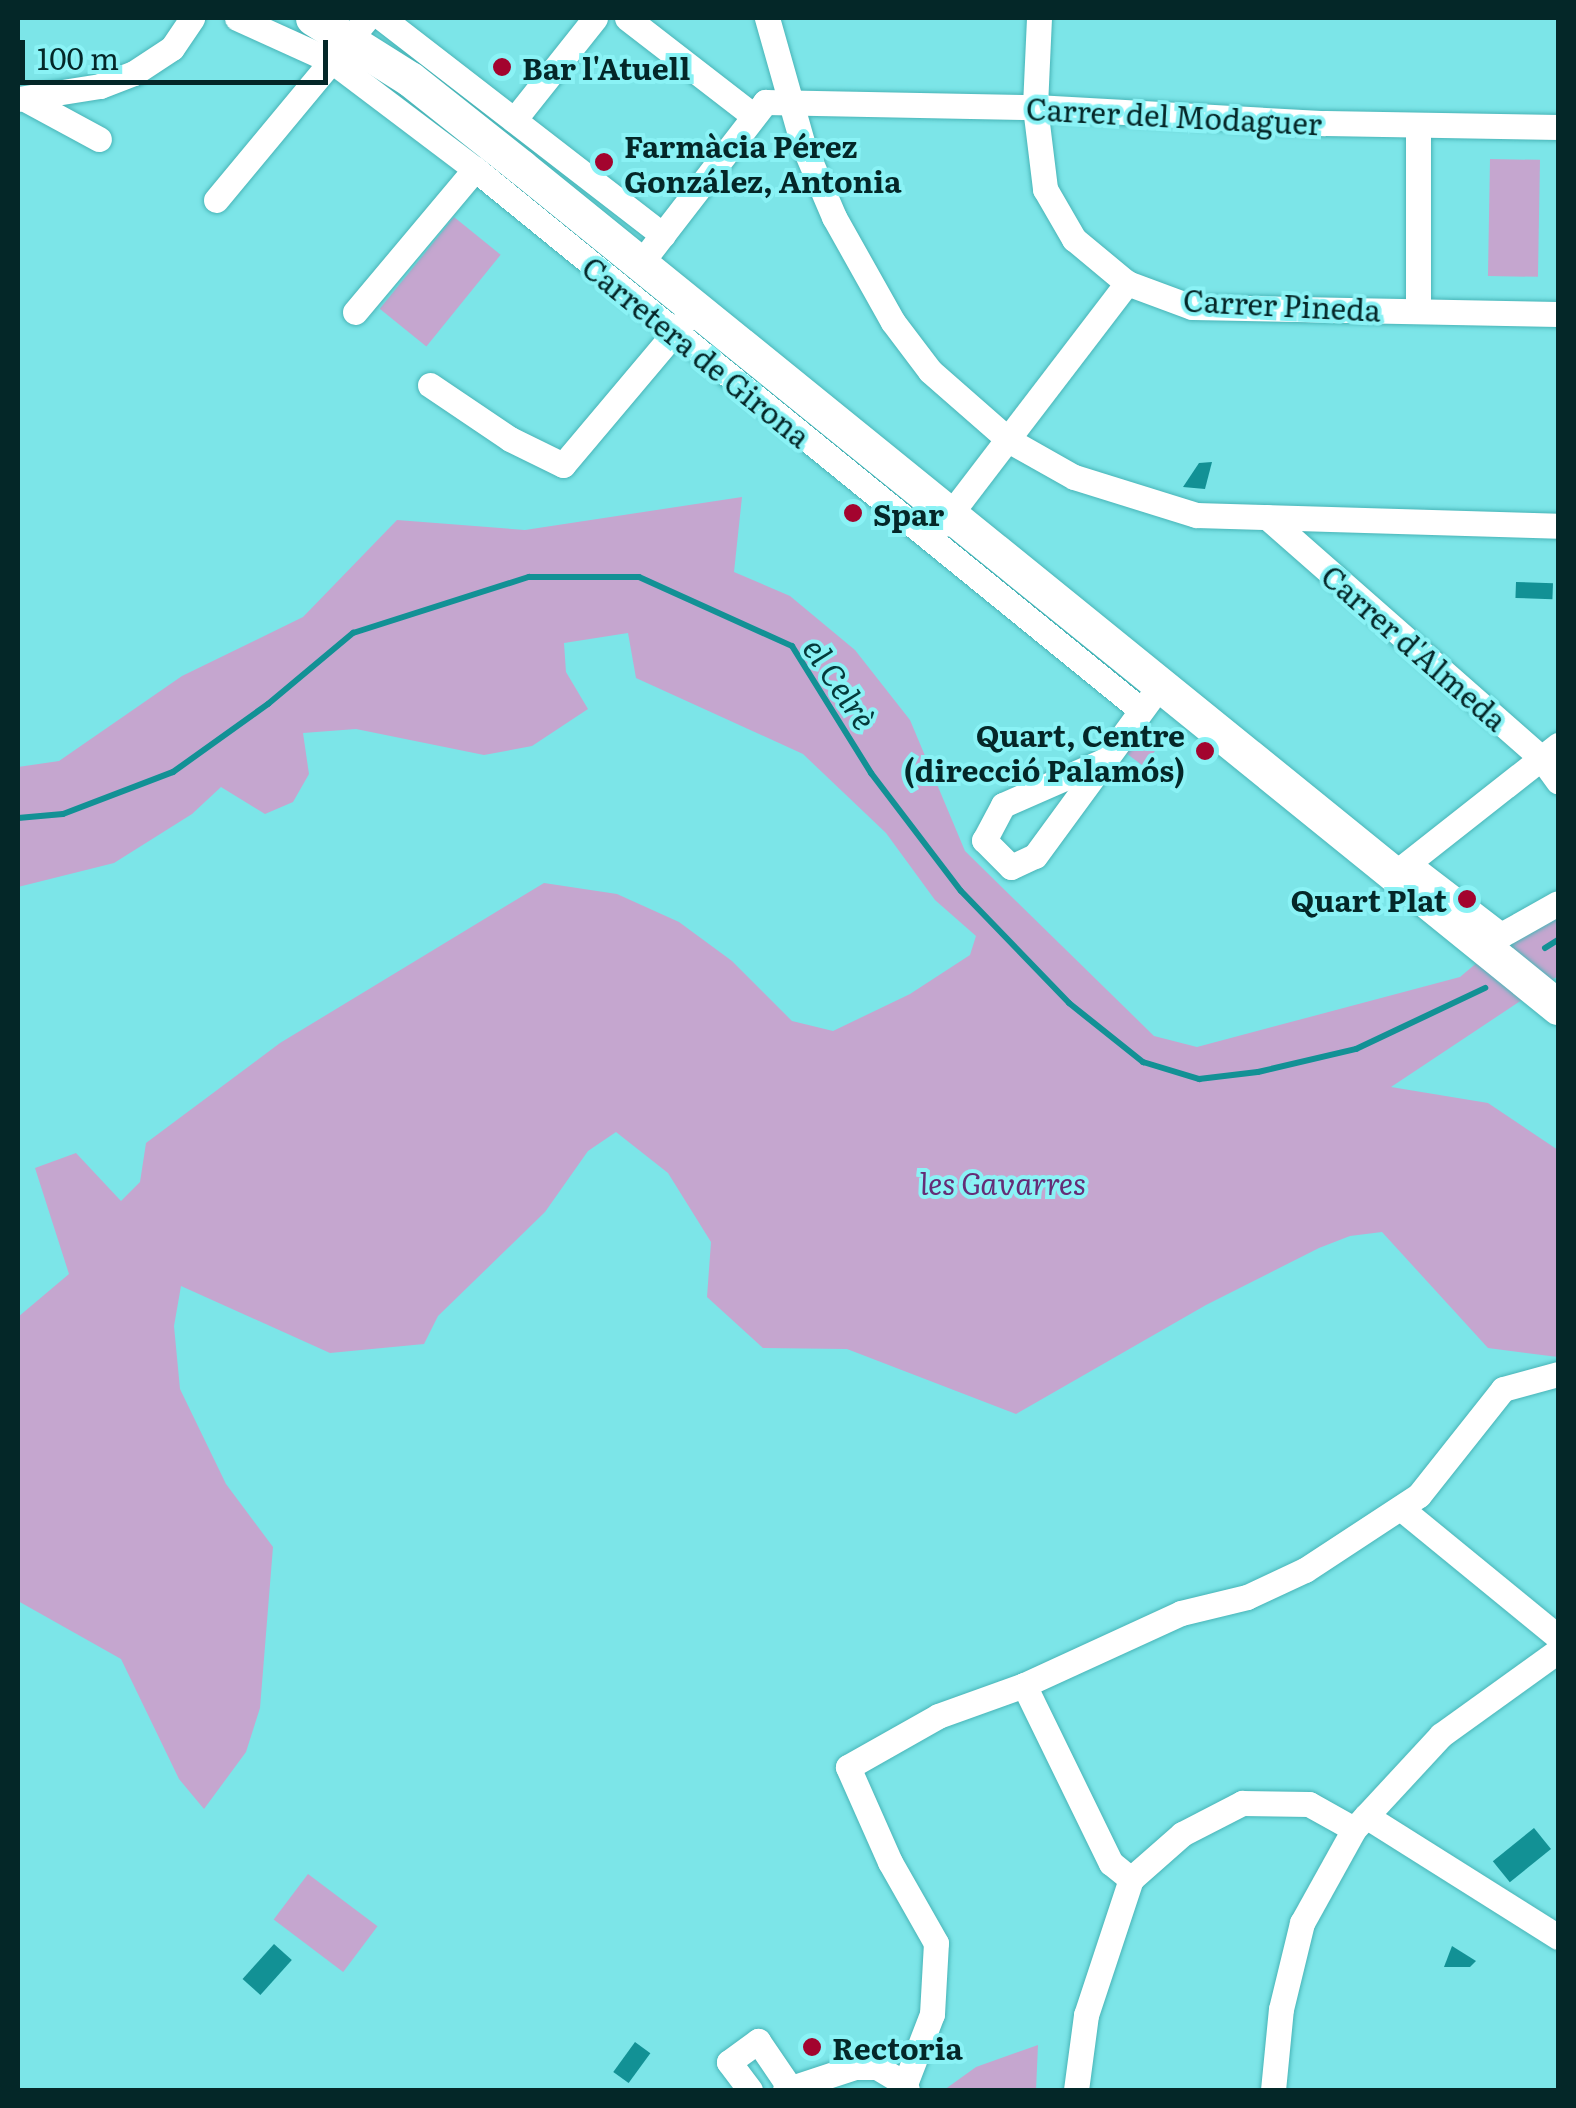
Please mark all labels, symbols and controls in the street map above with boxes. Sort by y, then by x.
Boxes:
scale bar [25,20,332,82]
text: 100 m [37,35,119,79]
place label: Bar l'Atuell [522,49,690,85]
marker: Bar l'Atuell [491,56,513,78]
street label: Carrer del Modaguer [1025,89,1323,141]
place label: Farmàcia Pérez González, Antonia [624,127,902,198]
marker: Farmàcia Pérez González, Antonia [593,151,615,173]
street label: Carretera de Girona [576,248,818,454]
street label: Carrer Pineda [1182,281,1382,327]
place label: Spar [873,495,944,531]
marker: Spar [842,502,864,524]
street label: Carrer d'Almeda [1315,557,1515,737]
water label: el Celrè [796,630,886,736]
place label: Quart, Centre (direcció Palamós) [904,716,1185,786]
marker: Quart, Centre (direcció Palamós) [1194,740,1216,762]
place label: Quart Plat [1291,881,1447,917]
marker: Quart Plat [1456,888,1478,910]
park label: les Gavarres [920,1164,1086,1200]
place label: Rectoria [832,2029,963,2065]
marker: Rectoria [801,2036,823,2058]

